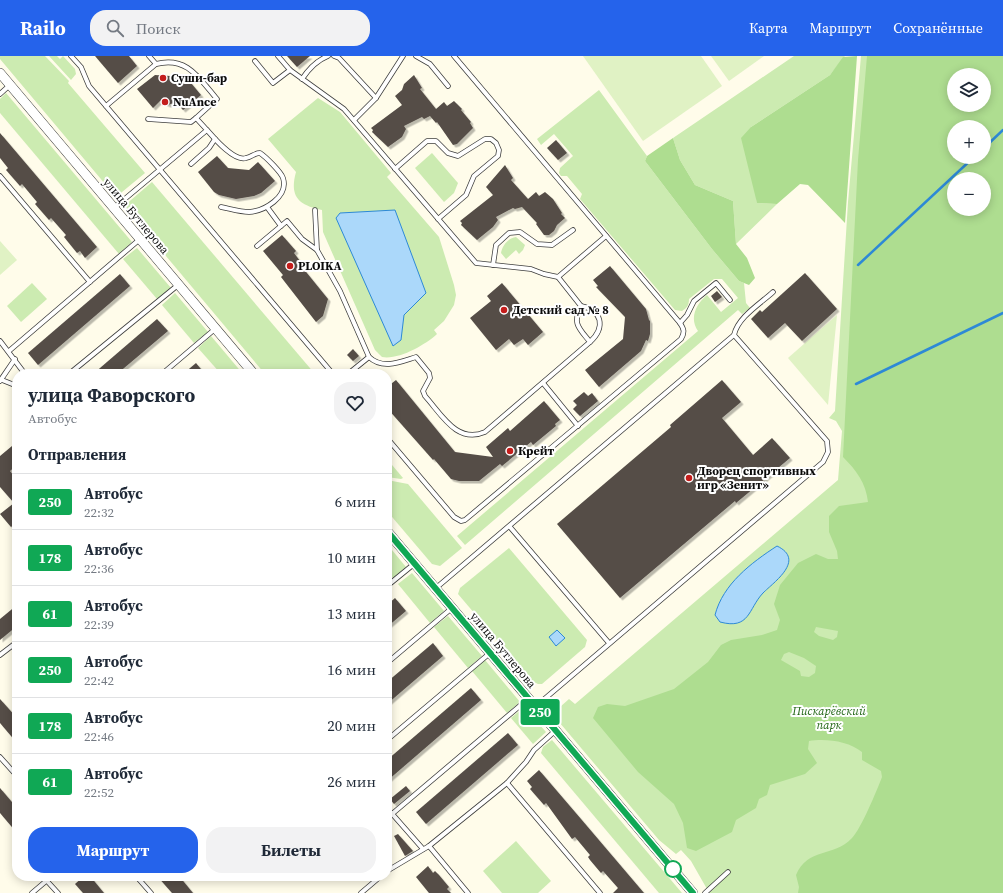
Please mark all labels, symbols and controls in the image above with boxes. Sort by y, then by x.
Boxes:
search box [90,10,370,46]
text: Railo [20,15,66,41]
icon: search [104,17,126,39]
text: Поиск [136,18,181,39]
text: Карта [749,18,788,38]
text: Маршрут [810,18,871,38]
text: Сохранённые [893,18,983,38]
map controls [947,68,991,216]
button: layers [947,68,991,112]
place label: Суши-бар [171,70,227,86]
marker: Суши-бар [158,73,168,83]
place label: NuAnce [173,94,216,110]
marker: NuAnce [160,97,170,107]
button: + [947,120,991,164]
button: − [947,172,991,216]
street label: улица Бутлерова [99,175,173,258]
place label: PLOIKA [298,258,342,274]
marker: PLOIKA [285,261,295,271]
place label: Детский сад № 8 [512,302,609,318]
marker: Детский сад № 8 [499,305,509,315]
text: улица Фаворского [28,382,195,408]
button: heart [334,382,376,424]
text: Автобус [28,410,77,427]
place label: Крейт [518,443,554,459]
text: Отправления [28,444,126,465]
marker: Крейт [505,446,515,456]
place label: Дворец спортивных игр «Зенит» [697,463,816,493]
marker: Дворец спортивных игр «Зенит» [684,473,694,483]
text: Автобус [84,483,143,504]
text: 6 мин [335,491,376,512]
text: 250 [39,492,61,512]
text: 22:32 [84,504,114,521]
text: Автобус [84,539,143,560]
text: 10 мин [327,547,376,568]
text: 178 [39,548,61,568]
text: 22:36 [84,560,114,577]
text: Автобус [84,595,143,616]
text: 13 мин [327,603,376,624]
text: 61 [42,604,58,624]
street label: улица Бутлерова [466,609,540,692]
text: 22:39 [84,616,114,633]
text: Автобус [84,651,143,672]
text: 16 мин [327,659,376,680]
text: 250 [39,660,61,680]
text: 22:42 [84,672,114,689]
line badge: 250 [517,699,563,725]
text: 250 [529,702,551,722]
park label: Пискарёвский парк [791,703,866,733]
text: Автобус [84,707,143,728]
text: 20 мин [327,715,376,736]
text: 178 [39,716,61,736]
text: 22:46 [84,728,114,745]
text: Автобус [84,763,143,784]
text: 26 мин [327,771,376,792]
text: 61 [42,772,58,792]
text: 22:52 [84,784,114,801]
button: Маршрут [28,827,198,873]
button: Билеты [206,827,376,873]
unlabelled marker [664,860,682,878]

